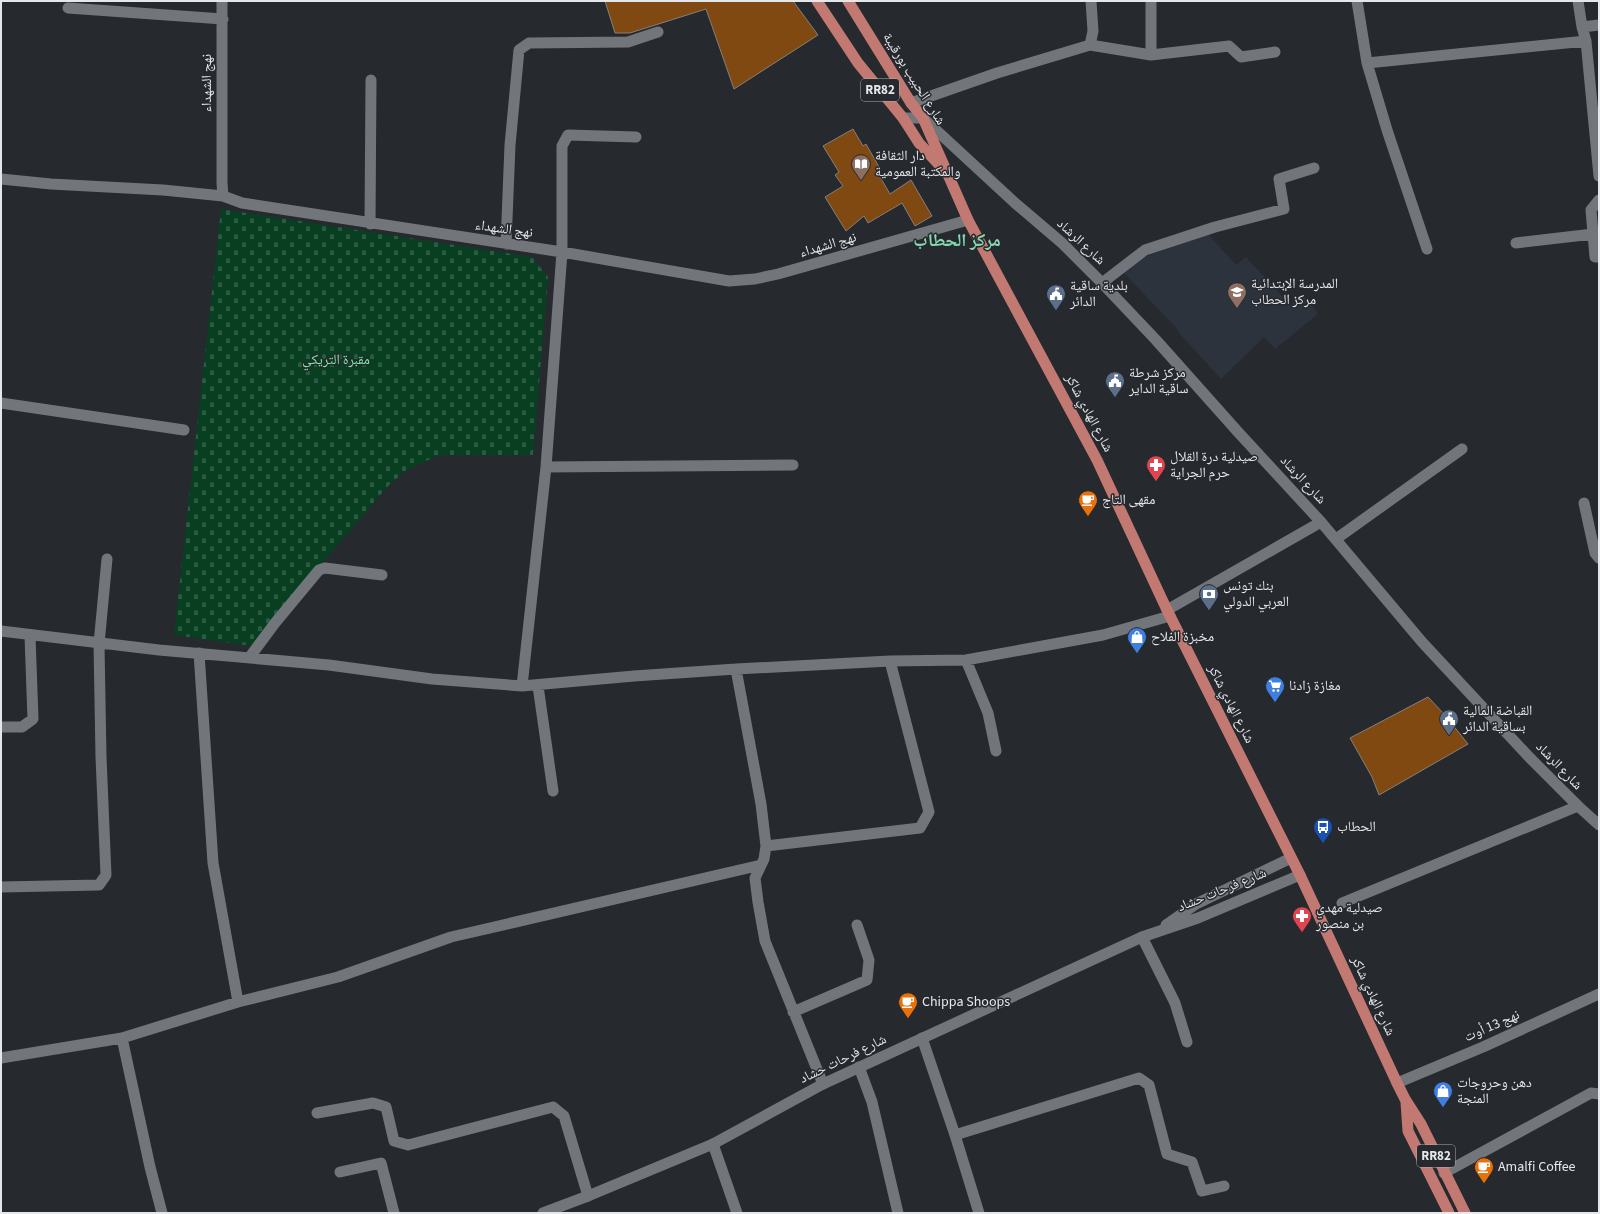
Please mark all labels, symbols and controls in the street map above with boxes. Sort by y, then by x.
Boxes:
street label: شارع الحبيب بورقيبة [878,29,950,129]
street label: نهج الشهداء [197,54,217,112]
road number: RR82 [861,79,899,101]
place label: دار الثقافة والمكتبة العمومية [875,146,961,182]
library icon: دار الثقافة والمكتبة العمومية [850,153,872,181]
street label: شارع الرشاد [1052,214,1110,270]
street label: نهج الشهداء [474,215,534,243]
street label: نهج الشهداء [797,227,859,263]
district label: مركز الحطاب [913,228,1001,253]
place label: المدرسة الإبتدائية مركز الحطاب [1251,274,1338,310]
place label: بلدية ساقية الدائر [1069,276,1128,312]
school or university icon: المدرسة الإبتدائية مركز الحطاب [1226,281,1248,309]
public building icon: بلدية ساقية الدائر [1045,283,1067,311]
park label: مقبرة التريكي [302,350,370,371]
place label: مركز شرطة ساقية الداير [1128,363,1189,399]
street label: شارع الهادي شاكر [1059,369,1118,456]
public building icon: مركز شرطة ساقية الداير [1104,370,1126,398]
place label: صيدلية درة القلال حرم الجراية [1170,447,1258,483]
street label: شارع الرشاد [1275,451,1331,509]
pharmacy icon: صيدلية درة القلال حرم الجراية [1145,454,1167,482]
cafe icon: مقهى التاج [1077,489,1099,517]
place label: مقهى التاج [1102,490,1155,510]
place label: بنك تونس العربي الدولي [1223,576,1289,613]
bank icon: بنك تونس العربي الدولي [1198,583,1220,611]
shop icon: مخبزة الفلاح [1126,626,1148,654]
place label: مخبزة الفلاح [1151,627,1214,647]
street label: شارع الهادي شاكر [1202,660,1259,747]
supermarket icon: مغازة زادنا [1264,675,1286,703]
place label: مغازة زادنا [1289,676,1341,696]
place label: القباضة المالية بساقية الدائر [1462,701,1532,737]
public building icon: القباضة المالية بساقية الدائر [1438,708,1460,736]
street label: شارع الرشاد [1531,738,1587,794]
bus stop icon: الحطاب [1312,816,1334,844]
place label: الحطاب [1337,817,1376,837]
street label: شارع فرحات حشاد [1174,863,1270,917]
place label: صيدلية مهدي بن منصور [1315,898,1383,934]
pharmacy icon: صيدلية مهدي بن منصور [1291,905,1313,933]
street label: شارع الهادي شاكر [1345,952,1400,1039]
cafe icon: Chippa Shoops [897,991,919,1019]
place label: Chippa Shoops [922,992,1010,1012]
street label: نهج 13 أوت [1461,1005,1523,1047]
street label: شارع فرحات حشاد [796,1029,890,1089]
place label: دهن وحروجات المنجة [1457,1073,1532,1109]
shop icon: دهن وحروجات المنجة [1432,1080,1454,1108]
road number: RR82 [1417,1145,1455,1167]
cafe icon: Amalfi Coffee [1473,1156,1495,1184]
place label: Amalfi Coffee [1498,1157,1576,1177]

